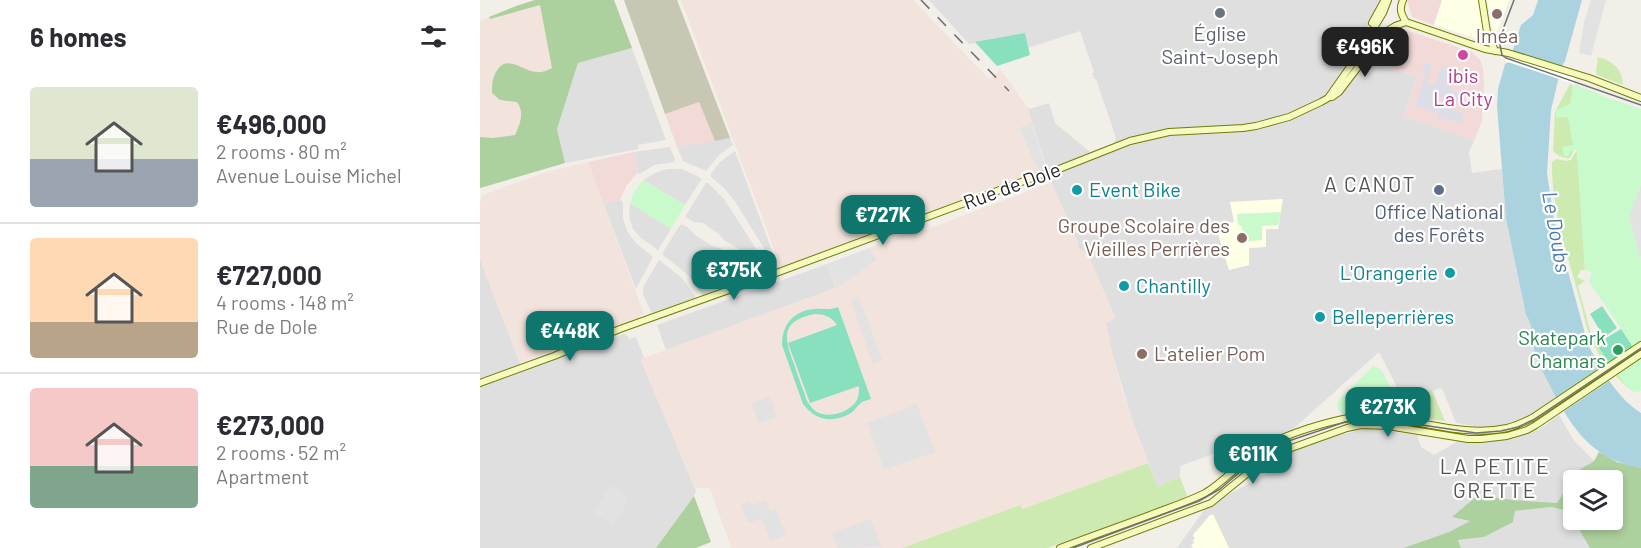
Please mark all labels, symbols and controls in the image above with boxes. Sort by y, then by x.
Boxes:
marker: Église Saint-Joseph [1213,6,1227,20]
marker: Iméa [1490,7,1504,21]
icon: filters [417,20,450,53]
text: 6 homes [30,21,127,52]
place label: Église Saint-Joseph [1161,21,1279,68]
place label: Iméa [1476,23,1518,47]
pin: €496K [1323,27,1407,78]
text: €496K [1336,34,1394,58]
marker: ibis La City [1456,48,1470,62]
place label: ibis La City [1433,63,1493,110]
text: €496,000 [216,108,327,139]
icon: home [78,111,150,183]
text: 2 rooms · 80 m² [216,139,347,163]
street label: Rue de Dole [960,156,1064,214]
text: Avenue Louise Michel [216,163,402,187]
district label: A CANOT [1324,171,1416,196]
place label: Event Bike [1089,177,1181,201]
marker: Event Bike [1070,183,1084,197]
marker: Office National des Forêts [1432,183,1446,197]
water label: Le Doubs [1538,189,1577,274]
pin: €727K [841,195,925,246]
place label: Office National des Forêts [1375,199,1503,246]
text: €727K [855,202,911,226]
place label: Groupe Scolaire des Vieilles Perrières [1058,213,1230,260]
marker: Groupe Scolaire des Vieilles Perrières [1235,231,1249,245]
pin: €375K [692,250,776,301]
text: €375K [706,257,762,281]
text: €727,000 [216,259,322,290]
place label: L'Orangerie [1340,260,1438,284]
icon: home [78,262,150,334]
marker: L'Orangerie [1443,266,1457,280]
place label: Chantilly [1136,273,1211,297]
marker: Chantilly [1117,279,1131,293]
text: 4 rooms · 148 m² [216,290,354,314]
place label: Belleperrières [1332,304,1454,328]
marker: Belleperrières [1313,310,1327,324]
pin: €448K [528,311,612,362]
text: Rue de Dole [216,314,318,338]
text: €448K [540,318,600,342]
place label: Skatepark Chamars [1518,325,1606,372]
place label: L'atelier Pom [1154,341,1265,365]
marker: Skatepark Chamars [1611,343,1625,357]
marker: L'atelier Pom [1135,347,1149,361]
pin: €273K [1346,387,1430,438]
text: €273K [1359,394,1417,418]
text: €273,000 [216,409,325,440]
icon: home [78,412,150,484]
pin: €611K [1211,434,1295,485]
text: 2 rooms · 52 m² [216,440,346,464]
text: €611K [1228,441,1278,465]
district label: LA PETITE GRETTE [1440,453,1550,502]
text: Apartment [216,464,309,488]
map controls [1563,470,1623,530]
button: layers [1563,470,1623,530]

